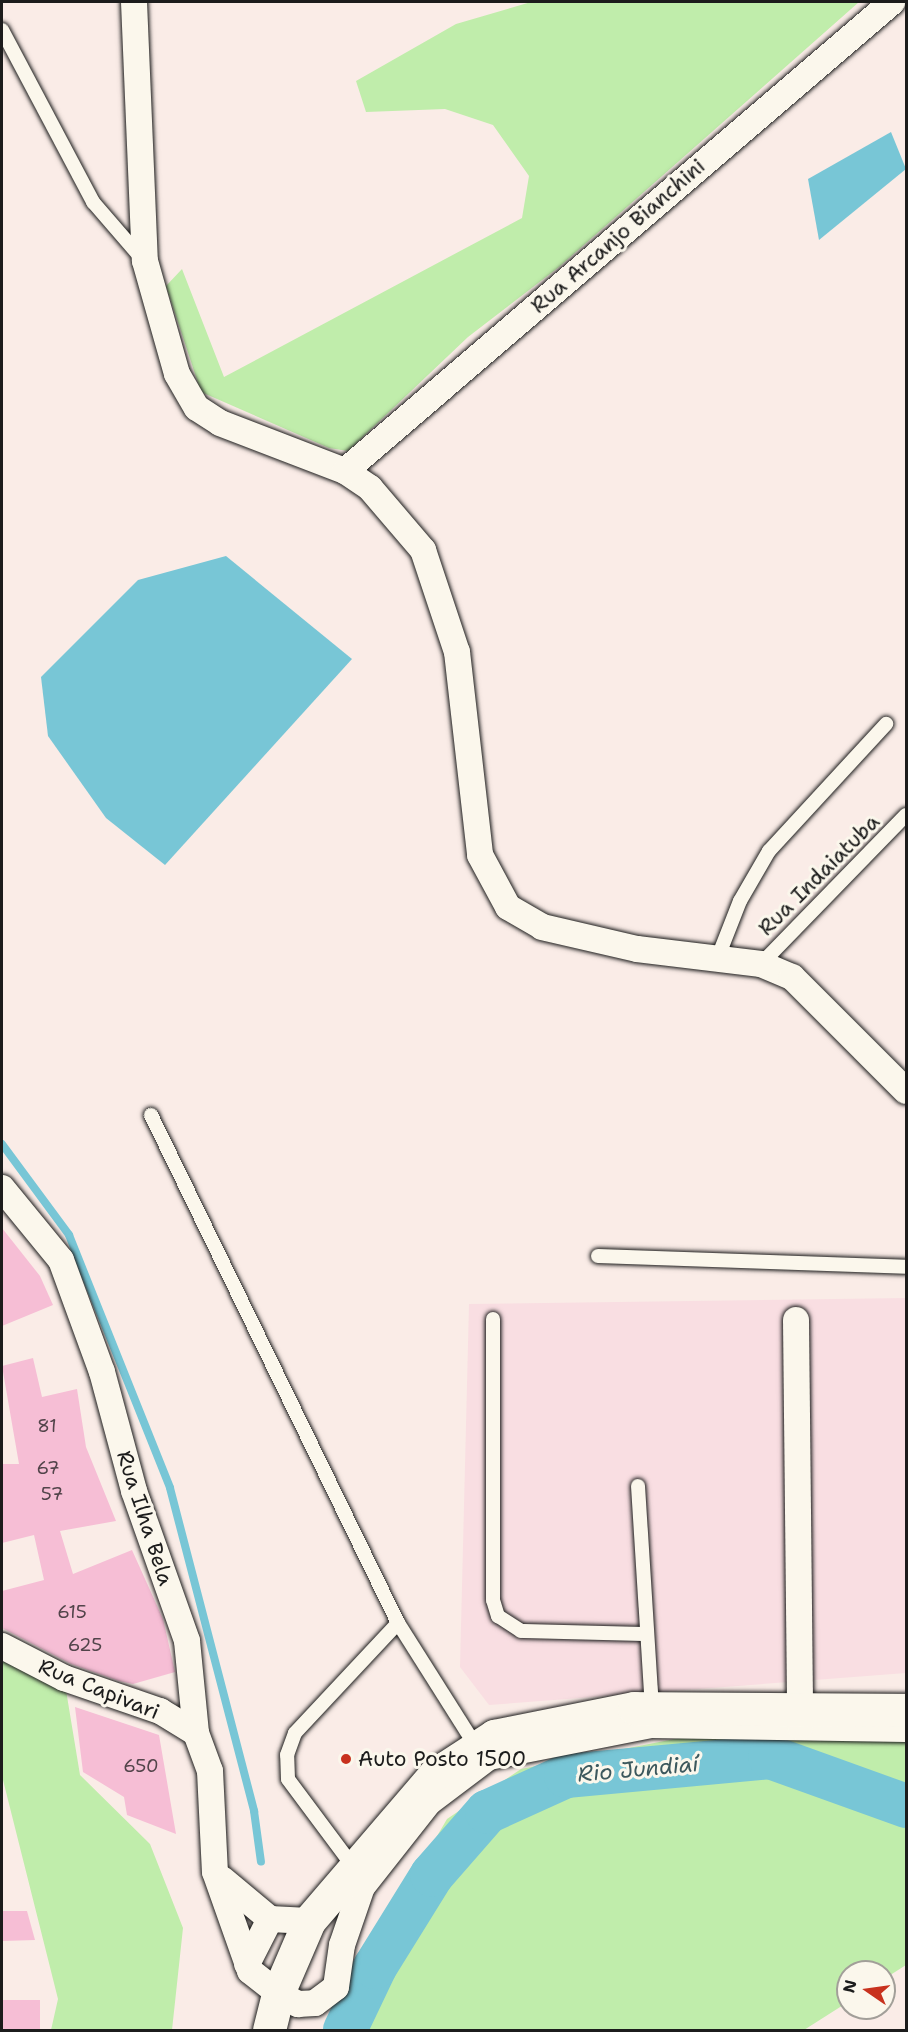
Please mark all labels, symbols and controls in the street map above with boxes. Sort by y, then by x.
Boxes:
street label: Rua Arcanjo Bianchini [526,154,710,318]
street label: Rua Indaiatuba [753,809,885,941]
house number: 81 [37,1415,57,1437]
street label: Rua Ilha Bela [111,1447,179,1589]
house number: 67 [36,1457,60,1479]
house number: 57 [41,1483,63,1505]
house number: 615 [57,1601,87,1623]
house number: 625 [68,1634,102,1656]
street label: Rua Capivari [35,1653,163,1725]
place label: Auto Posto 1500 [358,1746,526,1772]
water label: Rio Jundiaí [576,1751,700,1787]
marker: Auto Posto 1500 [339,1752,353,1766]
house number: 650 [123,1755,159,1777]
north arrow [836,1960,896,2020]
text: N [838,1978,862,1995]

